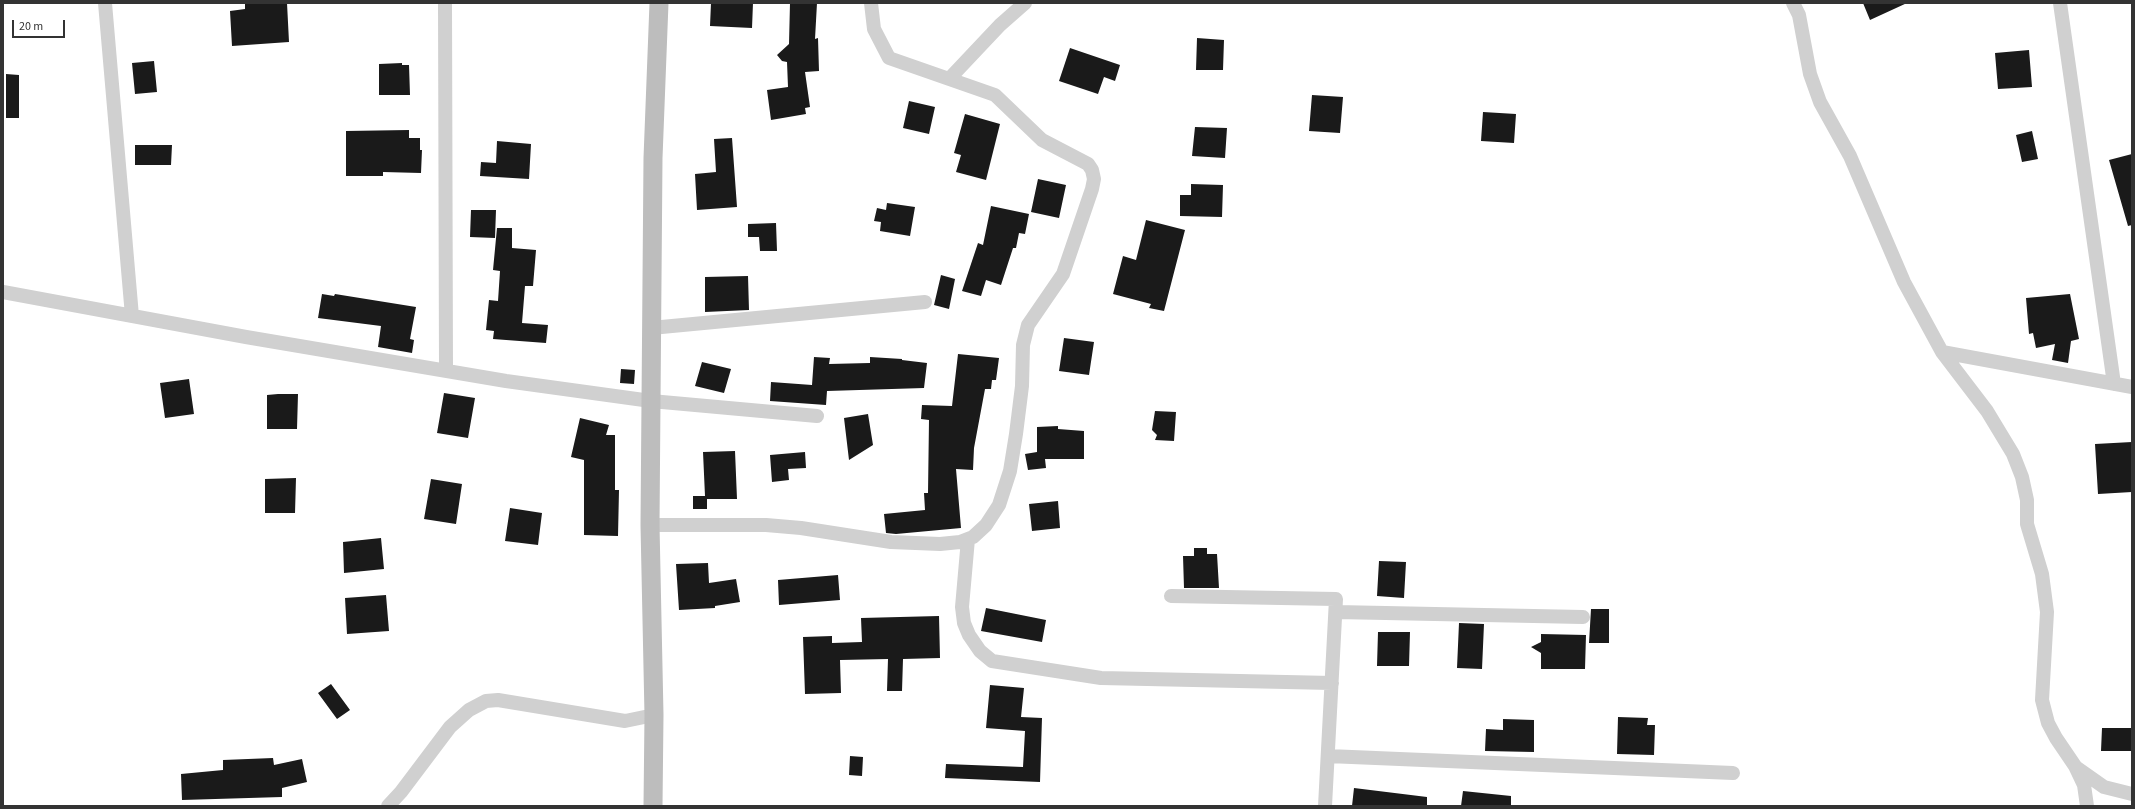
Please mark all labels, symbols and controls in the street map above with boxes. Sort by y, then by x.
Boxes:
scale bar [14,12,67,38]
text: 20 m [19,18,43,35]

